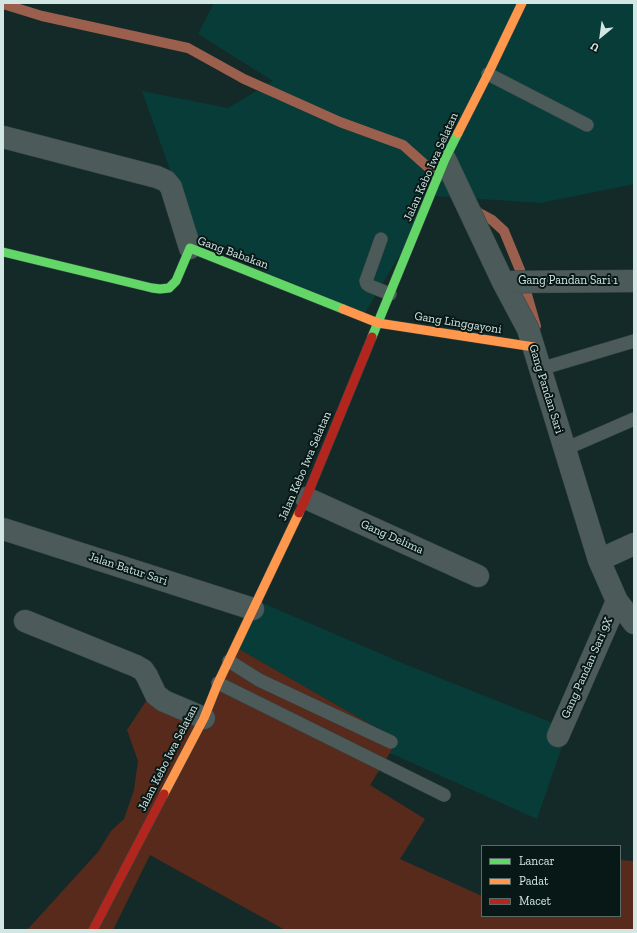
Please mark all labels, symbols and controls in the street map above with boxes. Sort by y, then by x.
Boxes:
north arrow [581,16,621,56]
text: U [588,39,602,55]
street label: Jalan Kebo Iwa Selatan [401,111,461,223]
street label: Gang Babakan [196,234,270,272]
street label: Gang Pandan Sari 1 [518,274,618,288]
street label: Gang Linggayoni [413,309,503,337]
street label: Gang Pandan Sari [526,343,566,435]
street label: Jalan Kebo Iwa Selatan [275,409,335,523]
street label: Gang Delima [358,517,426,557]
street label: Jalan Batur Sari [87,549,169,589]
street label: Gang Pandan Sari 9X [558,615,616,721]
street label: Jalan Kebo Iwa Selatan [135,702,201,814]
legend [481,845,621,917]
text: Lancar [519,854,555,868]
text: Padat [519,874,548,888]
text: Macet [519,894,551,908]

